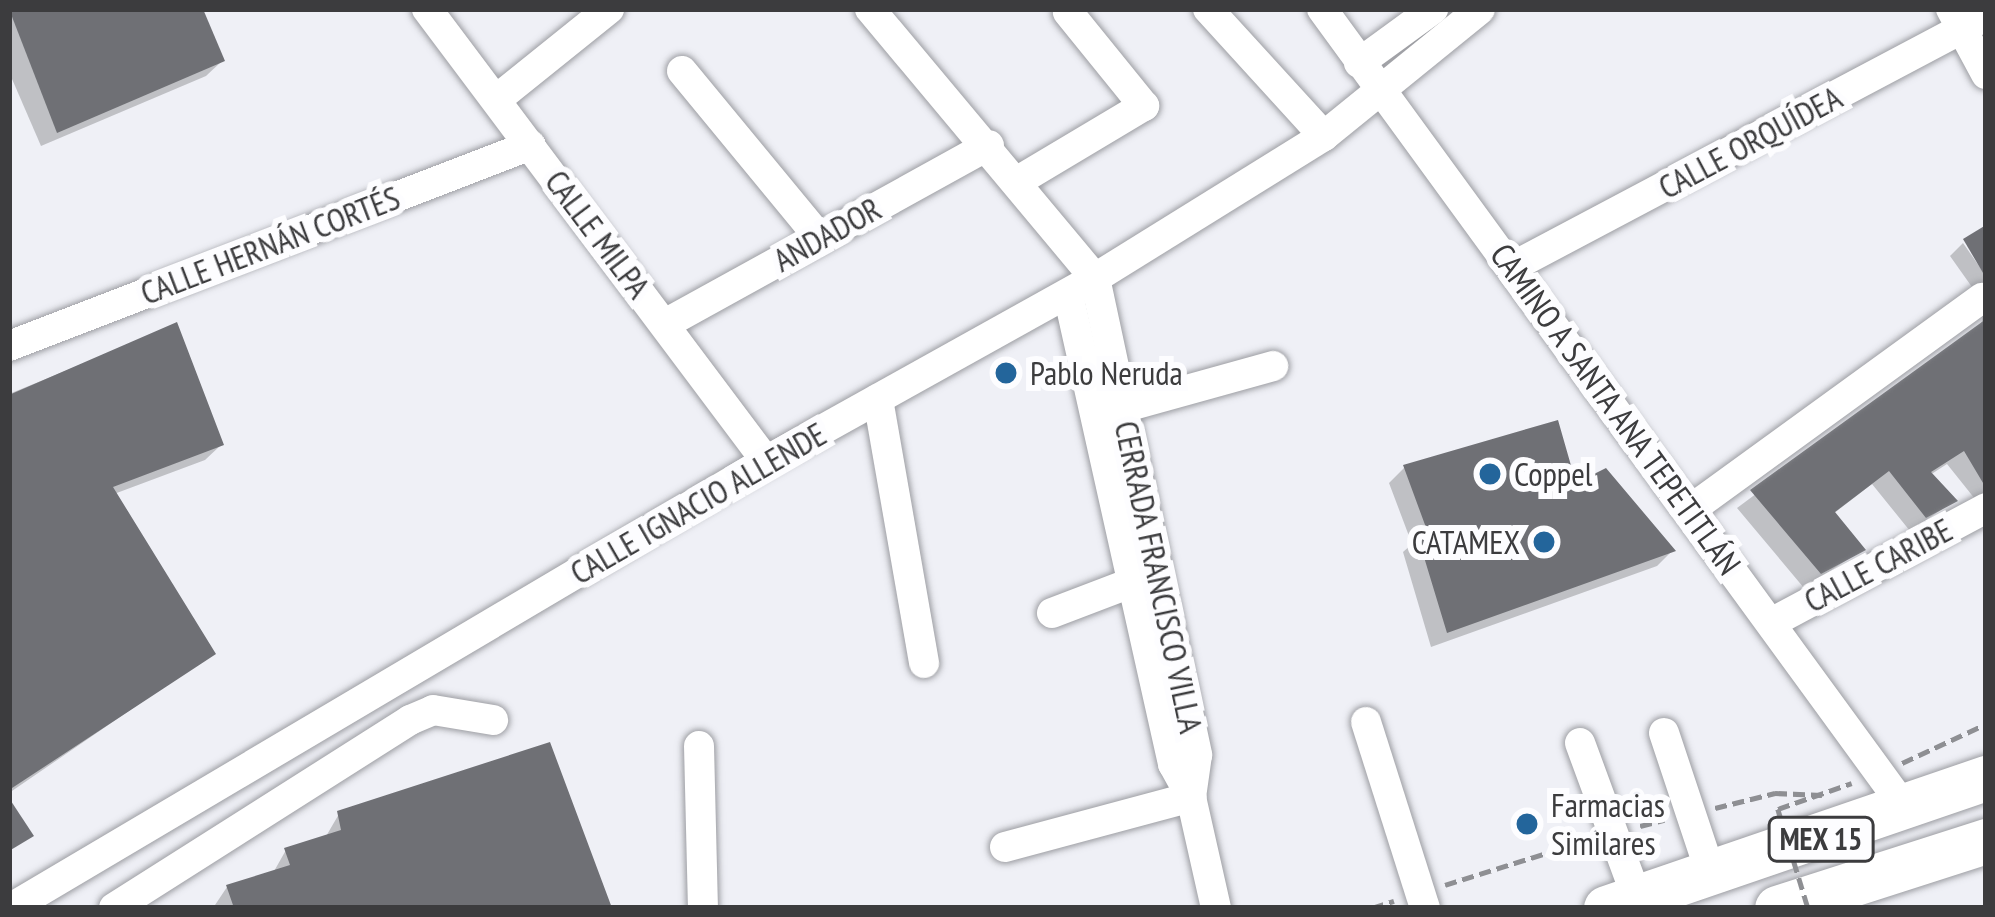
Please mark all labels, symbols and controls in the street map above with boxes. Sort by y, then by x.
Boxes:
street label: CALLE ORQUÍDEA [1652,77,1848,207]
street label: CALLE MILPA [537,162,659,306]
street label: CALLE HERNÁN CORTÉS [135,177,405,313]
street label: ANDADOR [766,188,888,280]
street label: CAMINO A SANTA ANA TEPETITLÁN [1481,233,1751,585]
place label: Pablo Neruda [1030,353,1183,393]
marker: Pablo Neruda [993,360,1019,386]
street label: CALLE IGNACIO ALLENDE [563,414,833,592]
street label: CERRADA FRANCISCO VILLA [1106,417,1212,737]
place label: Coppel [1514,454,1592,494]
marker: Coppel [1477,461,1503,487]
street label: CALLE CARIBE [1797,510,1959,620]
place label: CATAMEX [1412,522,1520,562]
marker: CATAMEX [1531,529,1557,555]
place label: Farmacias Similares [1551,785,1665,863]
marker: Farmacias Similares [1514,811,1540,837]
road number: MEX 15 [1767,815,1875,863]

